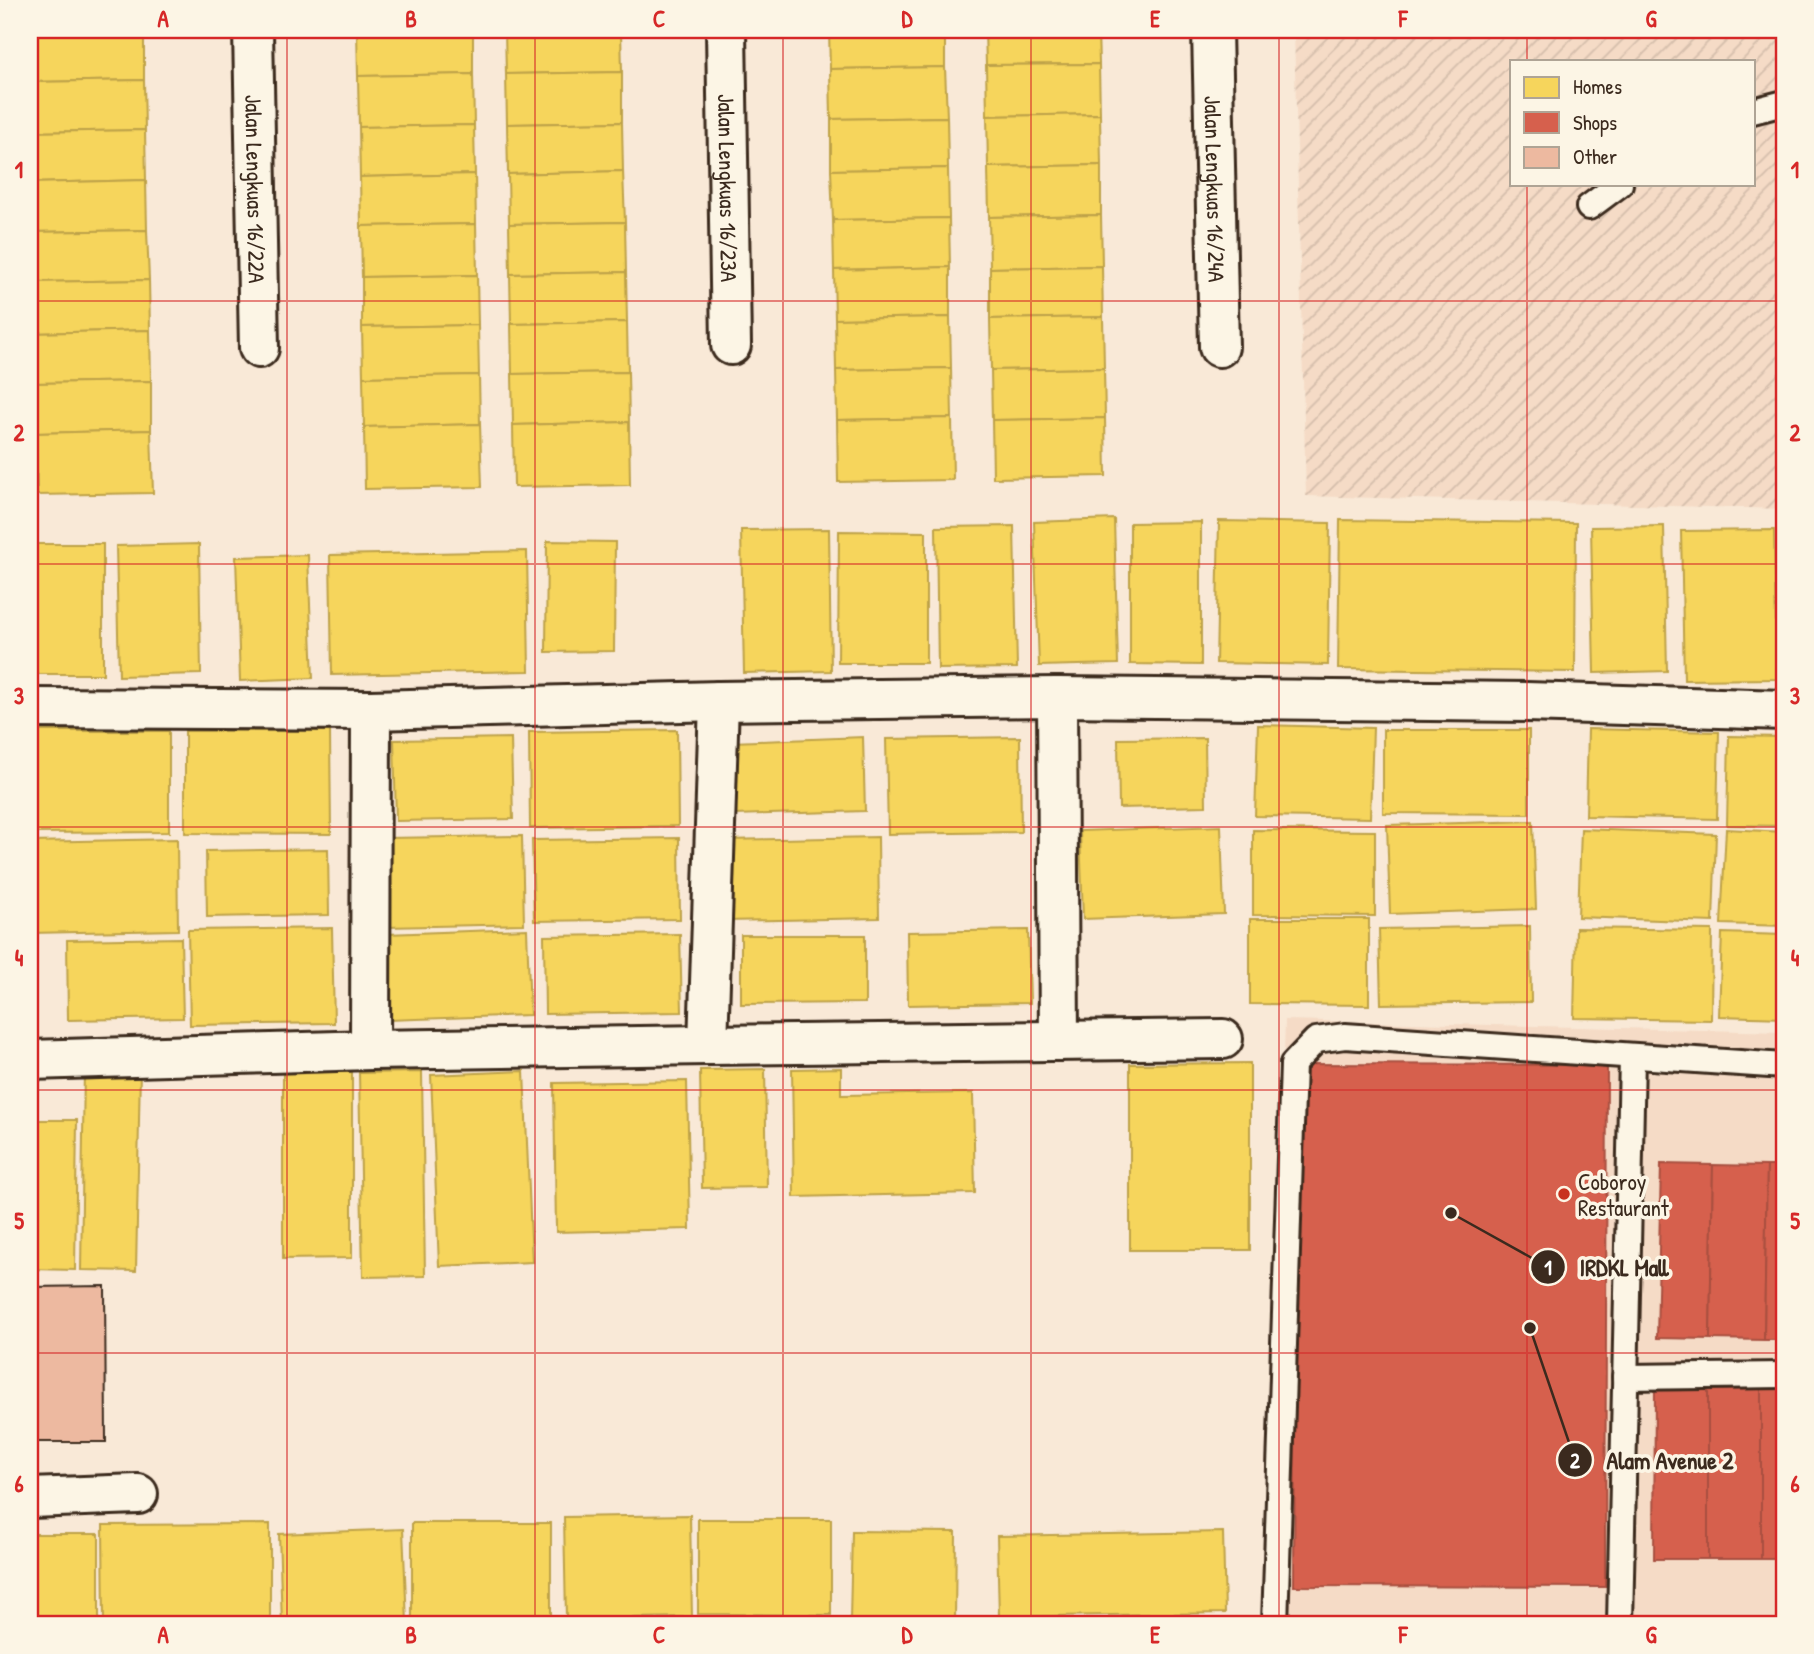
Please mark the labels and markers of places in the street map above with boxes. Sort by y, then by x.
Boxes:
place label: Coboroy Restaurant [1578,1166,1670,1223]
marker: Coboroy Restaurant [1556,1186,1572,1202]
callout: IRDKL Mall [1530,1245,1682,1290]
callout: Alam Avenue 2 [1558,1438,1748,1483]

